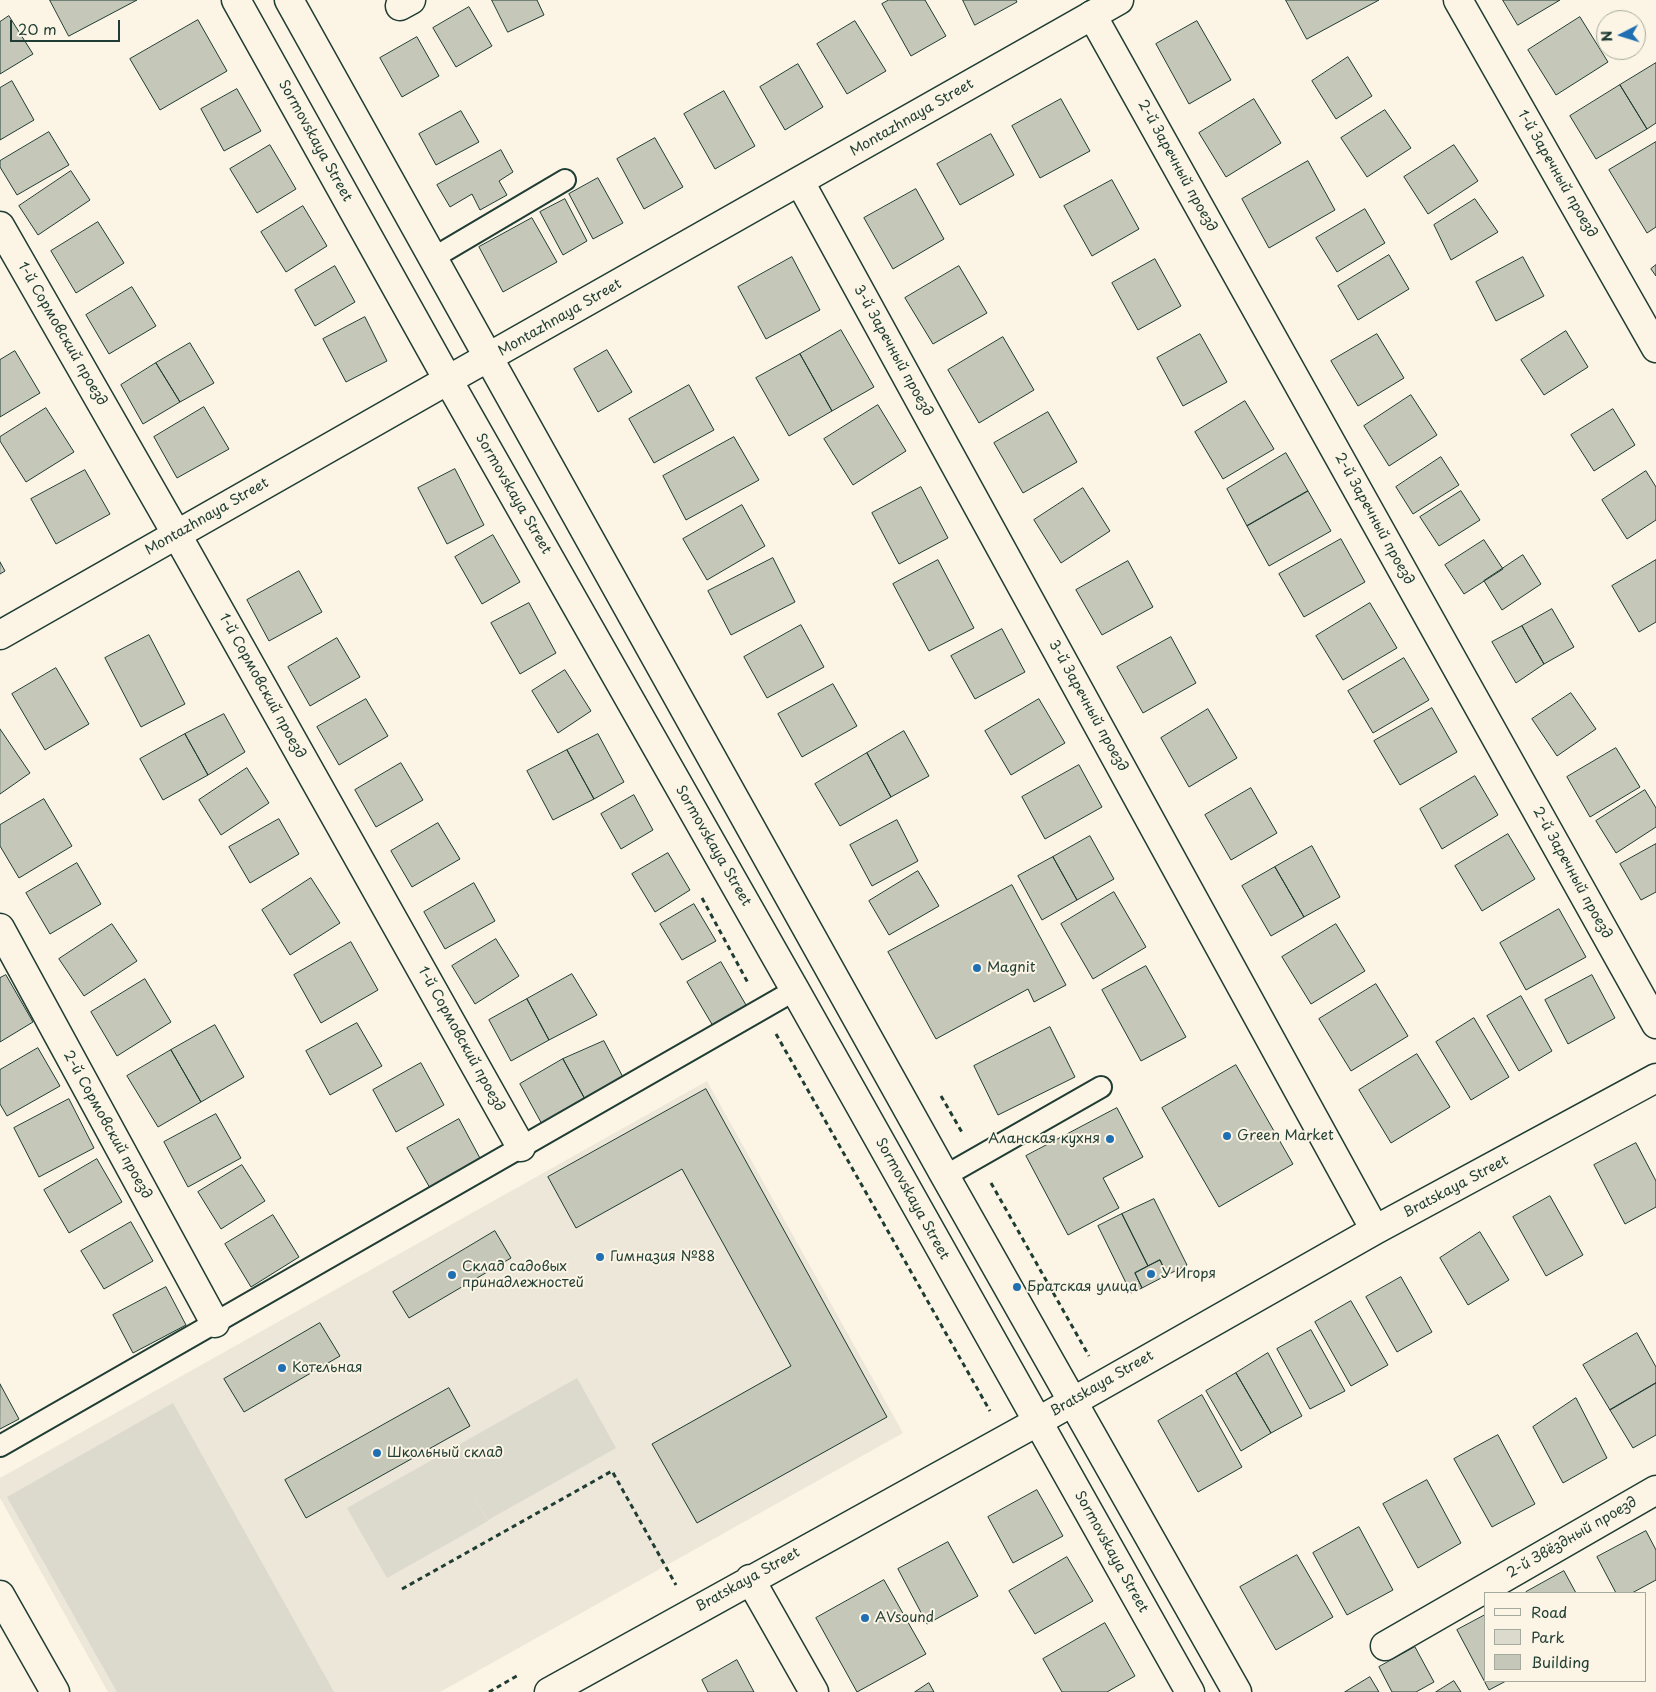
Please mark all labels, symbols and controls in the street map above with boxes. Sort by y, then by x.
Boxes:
scale bar [12,10,122,42]
north arrow [1596,10,1646,60]
text: 20 m [18,17,57,40]
text: N [1596,30,1617,43]
street label: Montazhnaya Street [847,76,977,160]
street label: Sormovskaya Street [275,77,355,205]
street label: 2-й Заречный проезд [1134,97,1220,235]
street label: 1-й Заречный проезд [1514,107,1600,241]
street label: 1-й Сормовский проезд [14,259,110,409]
street label: Montazhnaya Street [495,276,625,360]
street label: 3-й Заречный проезд [850,282,936,420]
street label: Sormovskaya Street [472,431,554,557]
street label: 2-й Заречный проезд [1331,450,1417,588]
street label: Montazhnaya Street [142,475,272,559]
street label: 1-й Сормовский проезд [215,610,309,762]
street label: 3-й Заречный проезд [1045,637,1131,775]
street label: Sormovskaya Street [672,783,754,909]
street label: 2-й Заречный проезд [1529,804,1615,942]
place label: Magnit [987,960,1035,976]
marker: Magnit [971,962,983,974]
street label: 1-й Сормовский проезд [414,963,508,1115]
street label: 2-й Сормовский проезд [59,1048,155,1202]
place label: Green Market [1237,1128,1334,1144]
marker: Green Market [1221,1130,1233,1142]
place label: Аланская кухня [988,1131,1100,1147]
marker: Аланская кухня [1104,1133,1116,1145]
street label: Sormovskaya Street [872,1135,952,1263]
street label: Bratskaya Street [1401,1152,1511,1222]
place label: Гимназия №88 [610,1249,715,1265]
marker: Гимназия №88 [594,1251,606,1263]
place label: Склад садовых принадлежностей [462,1259,584,1292]
place label: У Игоря [1161,1266,1216,1282]
marker: У Игоря [1145,1268,1157,1280]
marker: Склад садовых принадлежностей [446,1269,458,1281]
place label: Братская улица [1027,1279,1138,1295]
marker: Братская улица [1011,1281,1023,1293]
street label: Bratskaya Street [1047,1348,1157,1420]
place label: Котельная [292,1360,362,1376]
marker: Котельная [276,1362,288,1374]
place label: Школьный склад [387,1445,503,1461]
marker: Школьный склад [371,1447,383,1459]
street label: Sormovskaya Street [1071,1488,1151,1616]
street label: 2-й Звёздный проезд [1504,1494,1640,1582]
street label: Bratskaya Street [693,1544,803,1616]
legend [1484,1592,1646,1682]
text: Road [1531,1600,1567,1623]
place label: AVsound [875,1610,934,1626]
marker: AVsound [859,1612,871,1624]
text: Park [1531,1625,1565,1648]
text: Building [1531,1650,1590,1673]

